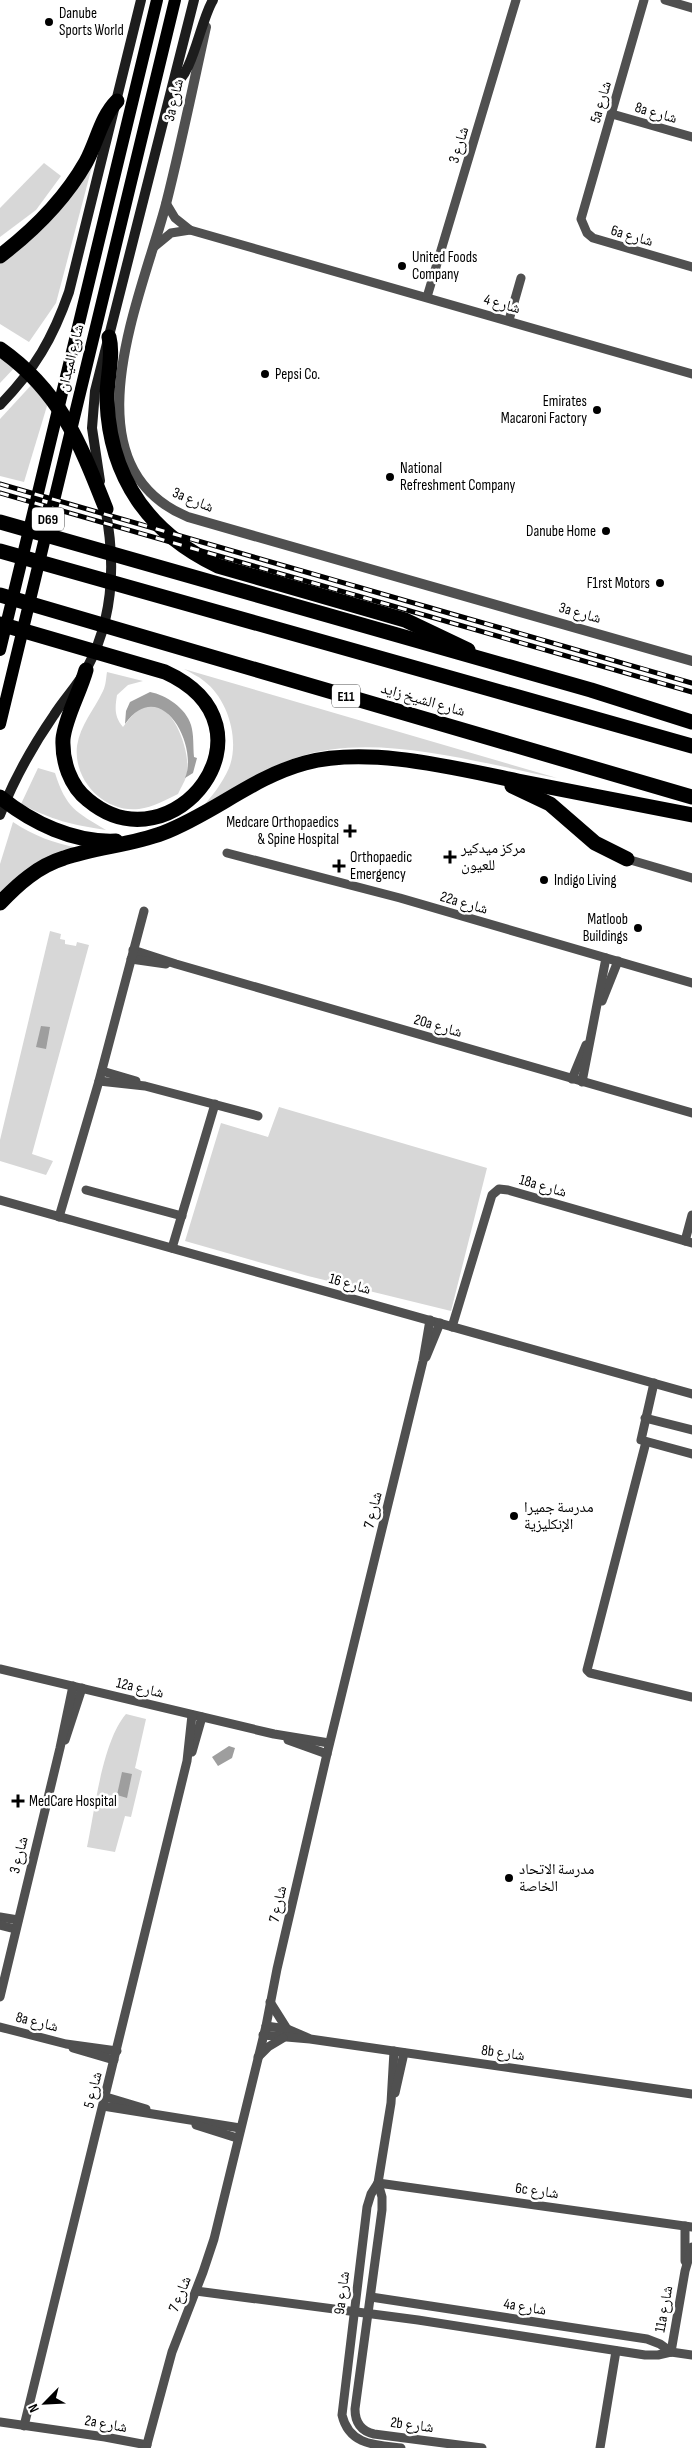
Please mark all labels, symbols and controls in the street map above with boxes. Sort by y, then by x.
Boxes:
place label: Danube Sports World [59,4,124,40]
marker: Danube Sports World [43,16,55,28]
street label: 3a شارع [160,77,188,123]
street label: 5a شارع [586,79,616,125]
street label: 8a شارع [633,98,680,128]
street label: شارع 3 [444,124,474,166]
street label: 6a شارع [609,221,656,251]
place label: United Foods Company [412,248,477,284]
marker: United Foods Company [396,260,408,272]
street label: شارع 4 [482,290,523,318]
street label: شارع الميدان [53,322,89,394]
place label: Pepsi Co. [275,365,320,384]
marker: Pepsi Co. [259,368,271,380]
place label: Emirates Macaroni Factory [501,392,587,428]
marker: Emirates Macaroni Factory [591,404,603,416]
place label: National Refreshment Company [400,459,516,495]
marker: National Refreshment Company [384,471,396,483]
street label: 3a شارع [170,483,217,517]
road number: D69 [32,508,64,530]
place label: Danube Home [526,522,596,541]
marker: Danube Home [600,525,612,537]
place label: F1rst Motors [587,574,650,593]
marker: F1rst Motors [654,577,666,589]
street label: 3a شارع [557,598,603,628]
street label: شارع الشيخ زايد [379,679,468,721]
road number: E11 [332,684,360,708]
place label: Medcare Orthopaedics & Spine Hospital [226,813,339,849]
marker: Medcare Orthopaedics & Spine Hospital [343,824,357,838]
place label: مركز ميدكير للعيون [460,839,526,875]
place label: Orthopaedic Emergency [350,848,412,884]
marker: مركز ميدكير للعيون [443,850,457,864]
marker: Orthopaedic Emergency [332,859,346,873]
place label: Indigo Living [554,871,616,890]
marker: Indigo Living [538,874,550,886]
street label: 22a شارع [438,887,490,919]
place label: Matloob Buildings [583,910,628,946]
marker: Matloob Buildings [632,922,644,934]
street label: 20a شارع [412,1010,465,1042]
street label: 18a شارع [517,1170,569,1202]
street label: شارع 16 [327,1269,373,1299]
street label: شارع 7 [359,1490,387,1530]
place label: مدرسة جميرا الإنكليزية [524,1498,594,1534]
marker: مدرسة جميرا الإنكليزية [508,1510,520,1522]
street label: 12a شارع [114,1673,166,1703]
place label: MedCare Hospital [29,1792,117,1811]
marker: MedCare Hospital [11,1794,25,1808]
street label: شارع 3 [5,1835,33,1875]
place label: مدرسة الاتحاد الخاصة [519,1860,594,1896]
marker: مدرسة الاتحاد الخاصة [503,1872,515,1884]
street label: شارع 7 [265,1884,291,1924]
street label: 8a شارع [14,2008,60,2036]
street label: 8b شارع [480,2041,526,2065]
street label: شارع 5 [79,2070,107,2110]
street label: 6c شارع [514,2179,560,2203]
street label: 9a شارع [330,2270,354,2316]
street label: شارع 7 [164,2273,196,2315]
street label: 11a شارع [651,2284,677,2334]
street label: 4a شارع [502,2294,548,2320]
north arrow [20,2378,70,2428]
text: N [24,2401,43,2415]
street label: 2a شارع [83,2411,129,2437]
street label: 2b شارع [389,2413,435,2437]

